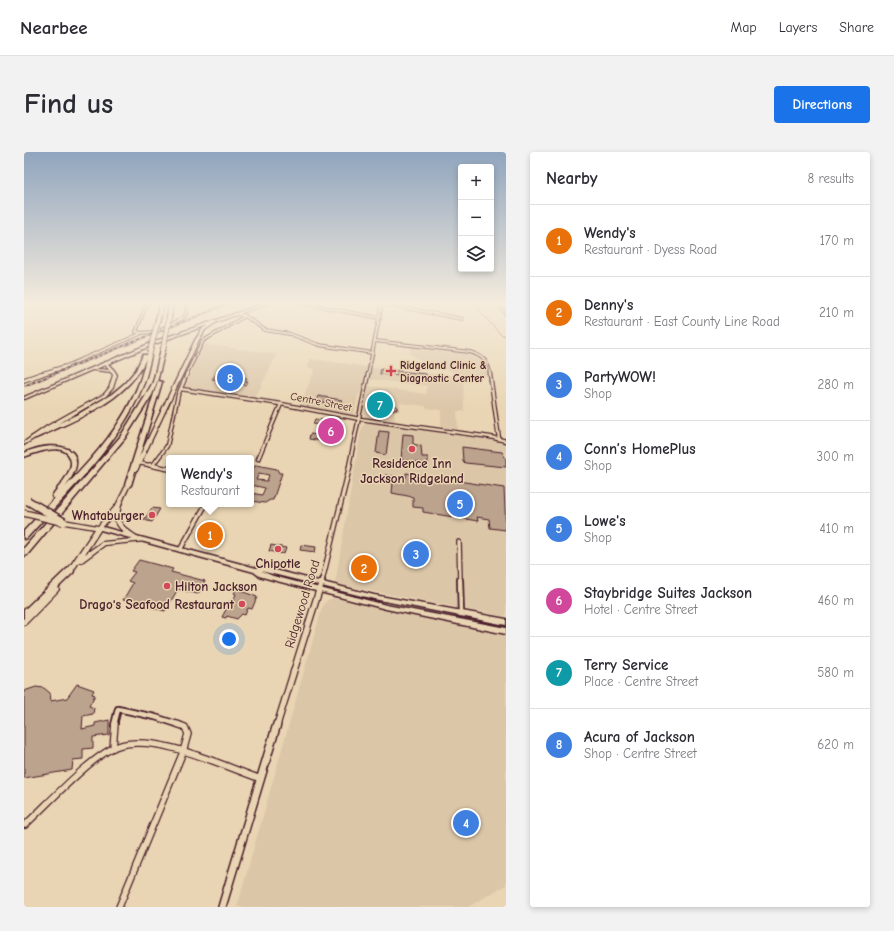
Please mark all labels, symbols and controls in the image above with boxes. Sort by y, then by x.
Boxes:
text: Nearbee [20,17,88,39]
text: Map [730,19,757,36]
text: Layers [779,19,817,36]
text: Share [839,19,874,36]
button: Directions [774,86,870,123]
text: Find us [24,88,113,120]
map controls [458,164,494,272]
button: + [458,164,494,200]
text: Nearby [546,169,597,188]
text: 8 results [808,171,854,186]
button: − [458,200,494,236]
text: Wendy's [584,224,636,242]
text: 1 [556,233,562,248]
text: 170 m [820,233,854,248]
button: layers [458,236,494,272]
text: Restaurant · Dyess Road [584,242,717,257]
text: Denny's [584,296,633,314]
text: 2 [556,305,562,320]
text: 210 m [819,305,854,320]
text: Restaurant · East County Line Road [584,314,780,329]
place label: Ridgeland Clinic & Diagnostic Center [400,359,487,385]
pin: 8 [217,363,243,393]
marker: Ridgeland Clinic & Diagnostic Center [385,365,397,377]
text: PartyWOW! [584,368,656,386]
text: 3 [556,377,562,392]
text: 280 m [817,377,854,392]
text: Shop [584,386,612,401]
street label: Centre Street [289,390,354,414]
pin: 7 [367,390,393,420]
pin: 6 [318,416,344,446]
text: Conn’s HomePlus [584,440,696,458]
marker: Residence Inn Jackson Ridgeland [407,444,417,454]
text: 4 [556,449,562,464]
text: 300 m [816,449,854,464]
popup [166,455,254,507]
place label: Residence Inn Jackson Ridgeland [360,456,464,486]
text: Shop [584,458,612,473]
text: Wendy's [181,465,232,483]
text: Restaurant [181,483,239,498]
pin: 5 [447,489,473,519]
place label: Whataburger [72,508,145,523]
marker: Whataburger [147,510,157,520]
text: Lowe's [584,512,626,530]
pin: 1 [197,520,223,550]
text: 5 [556,521,562,536]
text: 410 m [820,521,854,536]
text: Shop [584,530,612,545]
pin: 3 [403,539,429,569]
marker: Chipotle [273,544,283,554]
pin: 2 [351,553,377,583]
place label: Chipotle [256,556,301,571]
street label: Ridgewood Road [281,558,323,650]
place label: Hilton Jackson [175,579,257,594]
marker: Hilton Jackson [162,581,172,591]
text: Staybridge Suites Jackson [584,584,752,602]
text: 6 [556,593,562,608]
text: 460 m [818,593,854,608]
place label: Drago's Seafood Restaurant [79,597,235,612]
marker: Drago's Seafood Restaurant [237,599,247,609]
text: Hotel · Centre Street [584,602,698,617]
your location [219,629,239,649]
text: Terry Service [584,656,668,674]
text: 7 [556,665,562,680]
text: 580 m [817,665,854,680]
text: Place · Centre Street [584,674,698,689]
text: Acura of Jackson [584,728,695,746]
text: 8 [556,737,562,752]
text: 620 m [817,737,854,752]
text: Shop · Centre Street [584,746,697,761]
pin: 4 [453,808,479,838]

